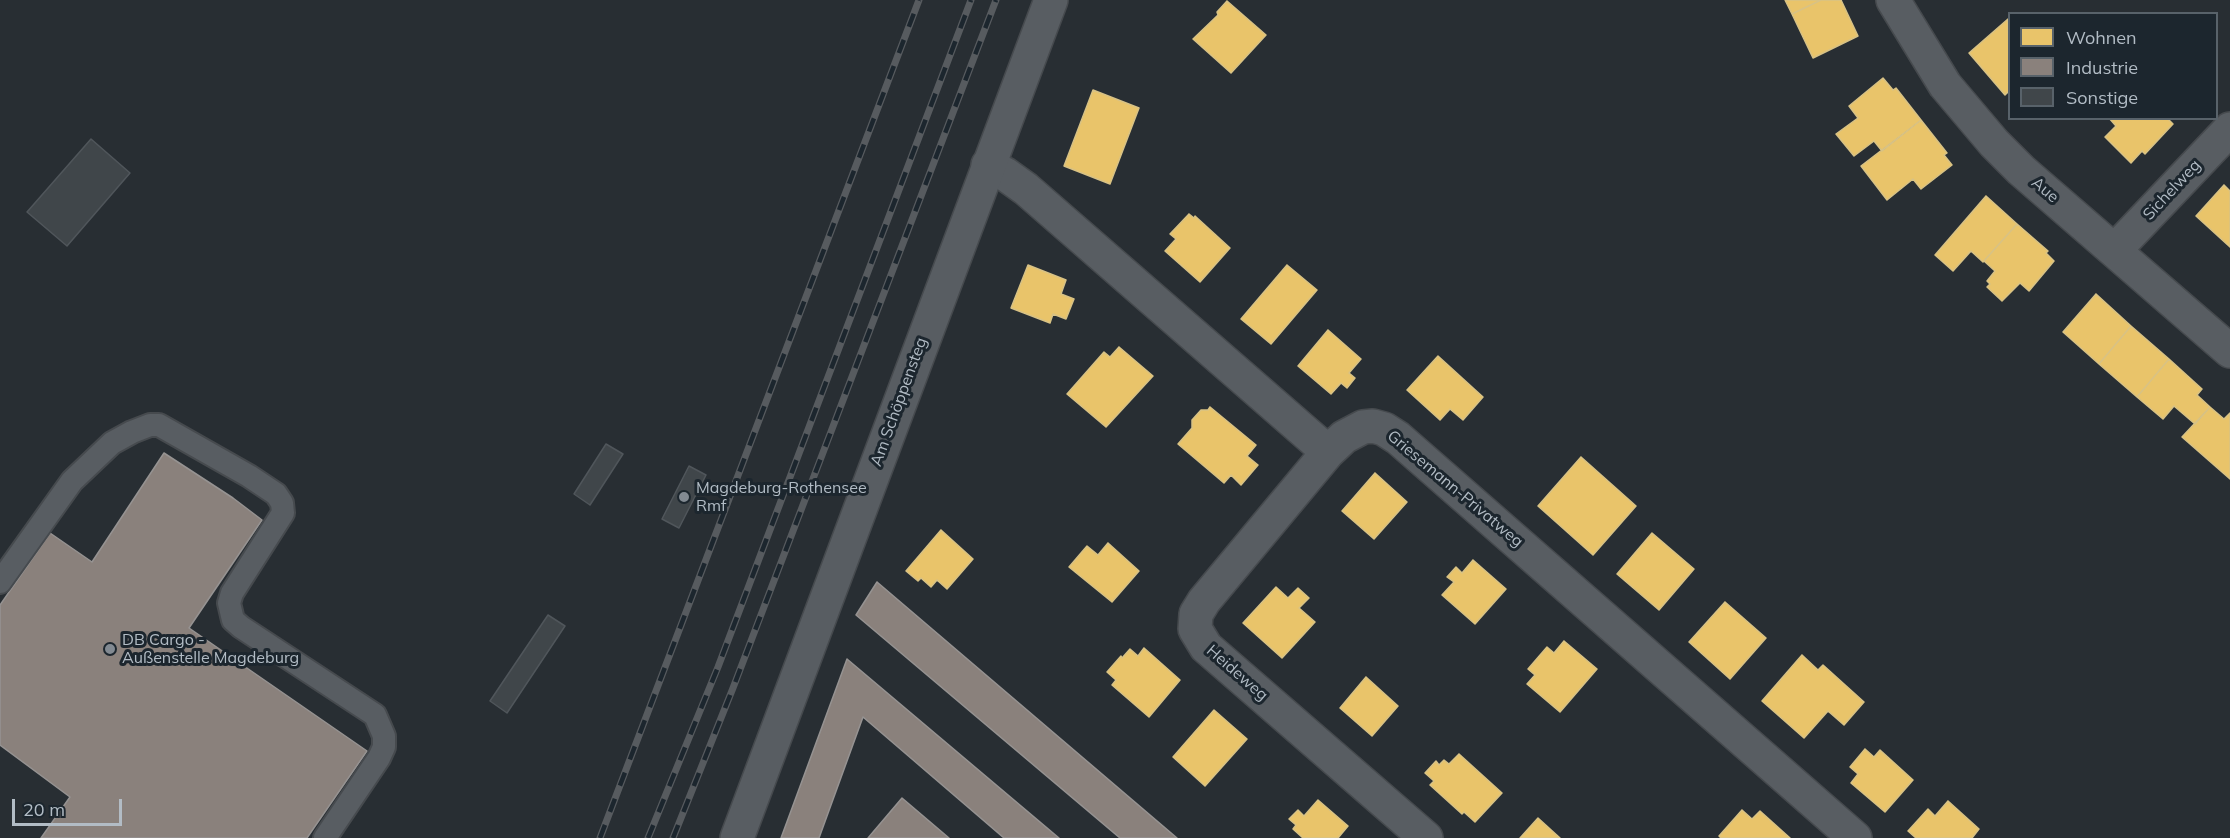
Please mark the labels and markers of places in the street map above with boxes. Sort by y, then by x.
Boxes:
place label: Magdeburg-Rothensee Rmf [696,478,867,516]
marker: Magdeburg-Rothensee Rmf [677,490,691,504]
place label: DB Cargo - Außenstelle Magdeburg [122,630,299,668]
marker: DB Cargo - Außenstelle Magdeburg [103,642,117,656]

